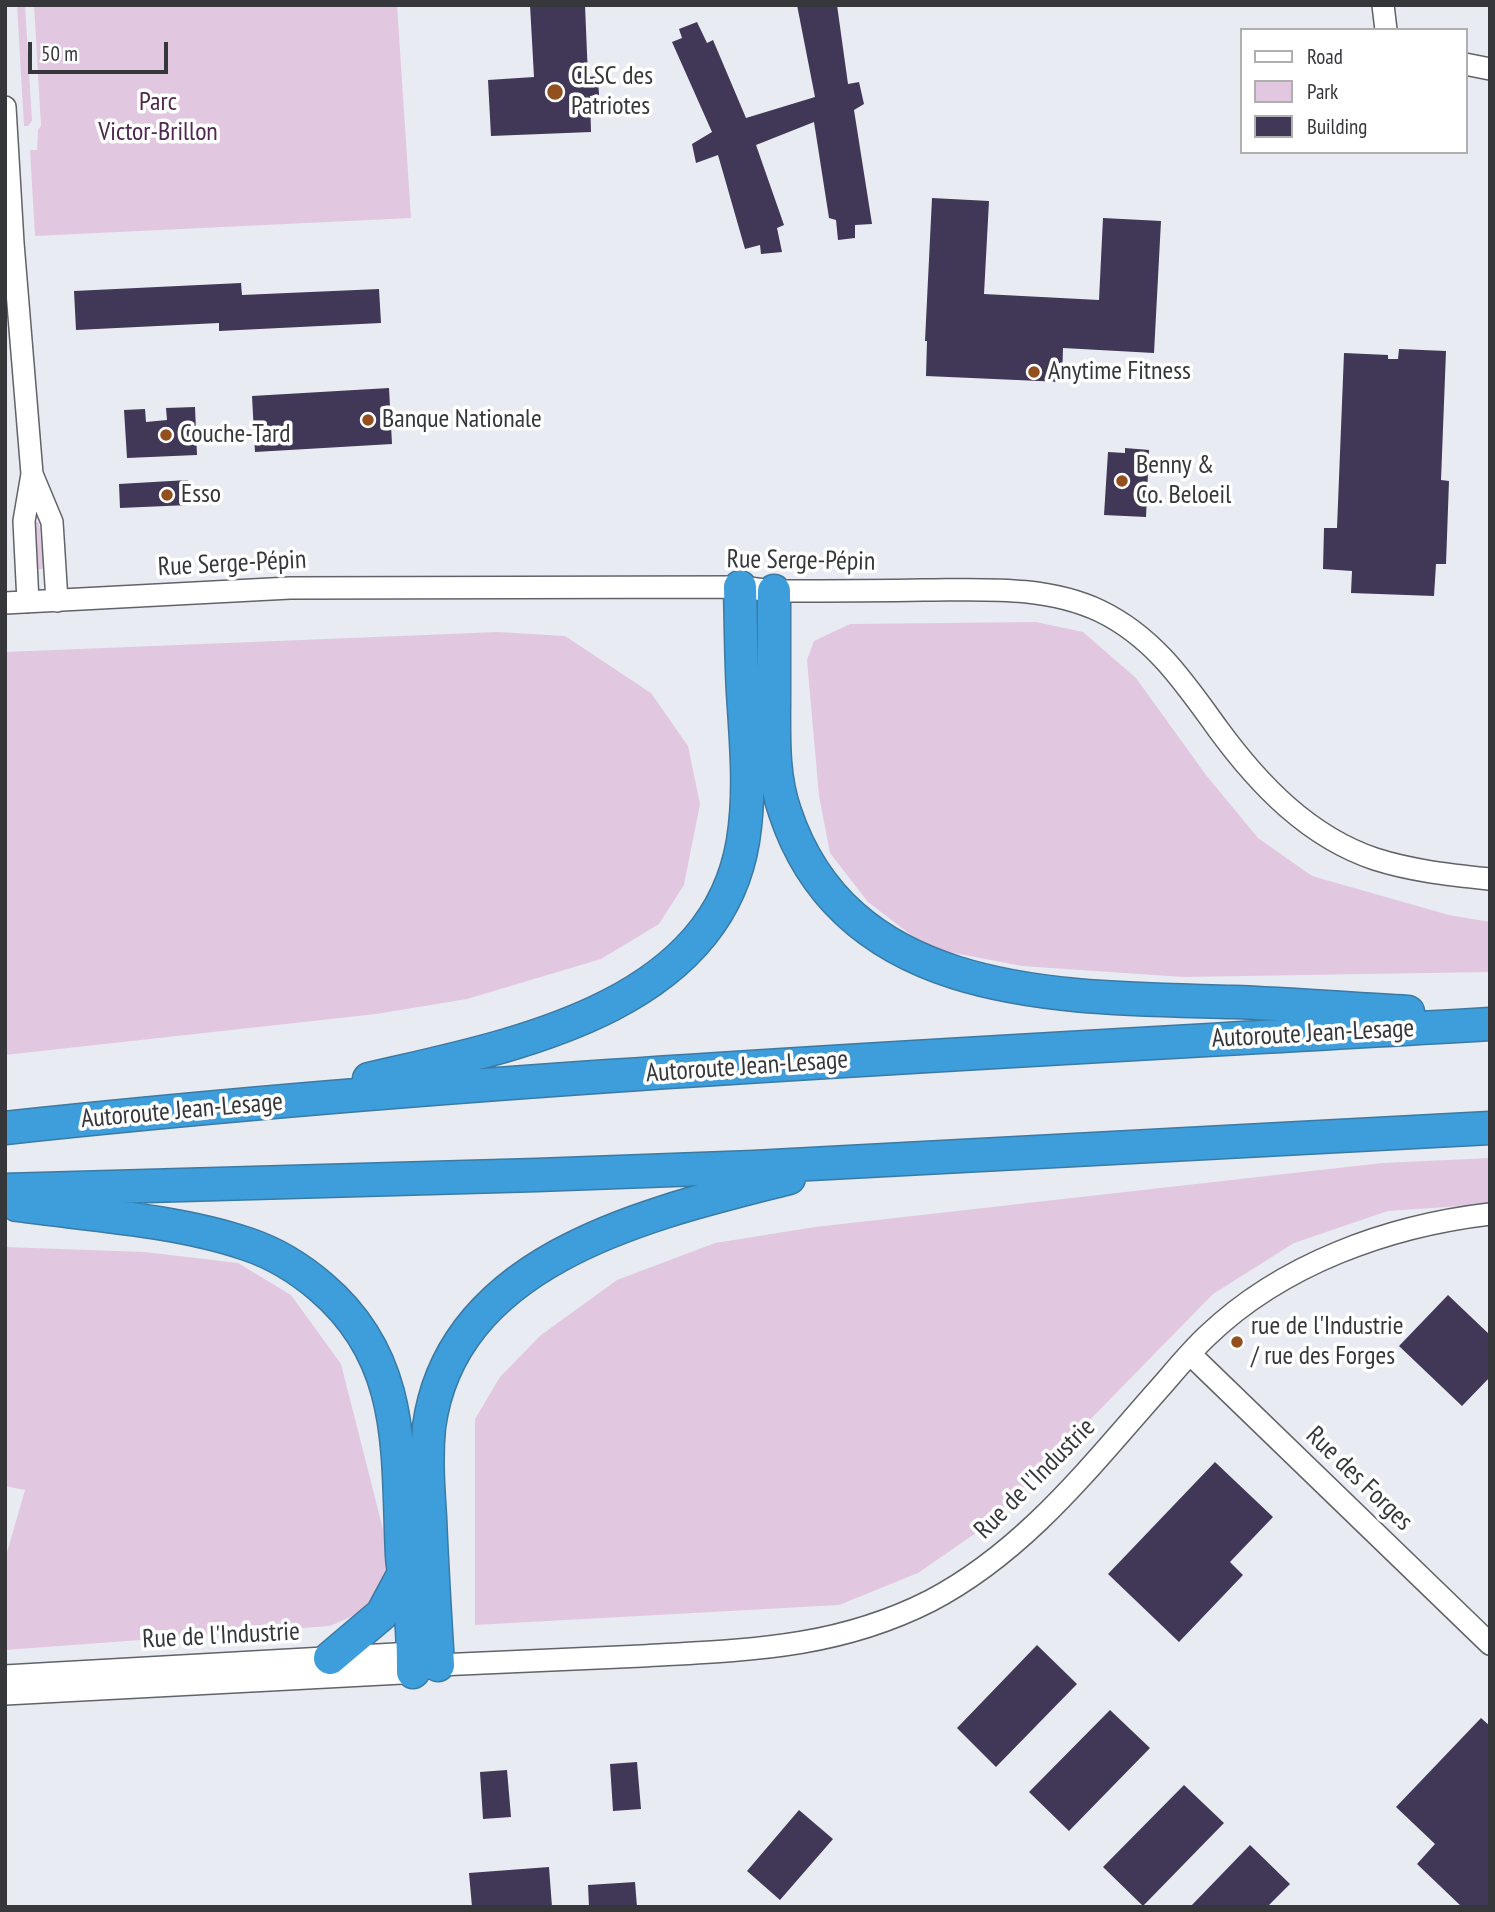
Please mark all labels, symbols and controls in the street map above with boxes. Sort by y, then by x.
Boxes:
scale bar [32,28,172,72]
legend [1240,28,1467,154]
text: 50 m [41,40,78,67]
text: Road [1307,43,1343,70]
place label: CLSC des Patriotes [571,61,653,122]
text: Park [1307,78,1338,105]
marker: CLSC des Patriotes [545,82,565,102]
park label: Parc Victor-Brillon [98,87,218,148]
text: Building [1307,113,1367,140]
place label: Anytime Fitness [1048,356,1191,388]
marker: Anytime Fitness [1026,364,1042,380]
place label: Banque Nationale [382,404,542,436]
marker: Banque Nationale [360,412,376,428]
place label: Couche-Tard [180,419,290,451]
marker: Couche-Tard [158,427,174,443]
place label: Benny & Co. Beloeil [1136,450,1231,512]
marker: Benny & Co. Beloeil [1114,473,1130,489]
place label: Esso [181,479,221,511]
marker: Esso [159,487,175,503]
street label: Rue Serge-Pépin [726,544,876,578]
street label: Rue Serge-Pépin [157,545,307,583]
street label: Autoroute Jean-Lesage [1211,1013,1415,1055]
street label: Autoroute Jean-Lesage [645,1044,849,1090]
street label: Autoroute Jean-Lesage [80,1087,284,1135]
place label: rue de l'Industrie / rue des Forges [1251,1311,1403,1372]
marker: rue de l'Industrie / rue des Forges [1229,1334,1245,1350]
street label: Rue de l'Industrie [968,1412,1102,1546]
street label: Rue des Forges [1299,1420,1419,1538]
street label: Rue de l'Industrie [141,1616,301,1656]

